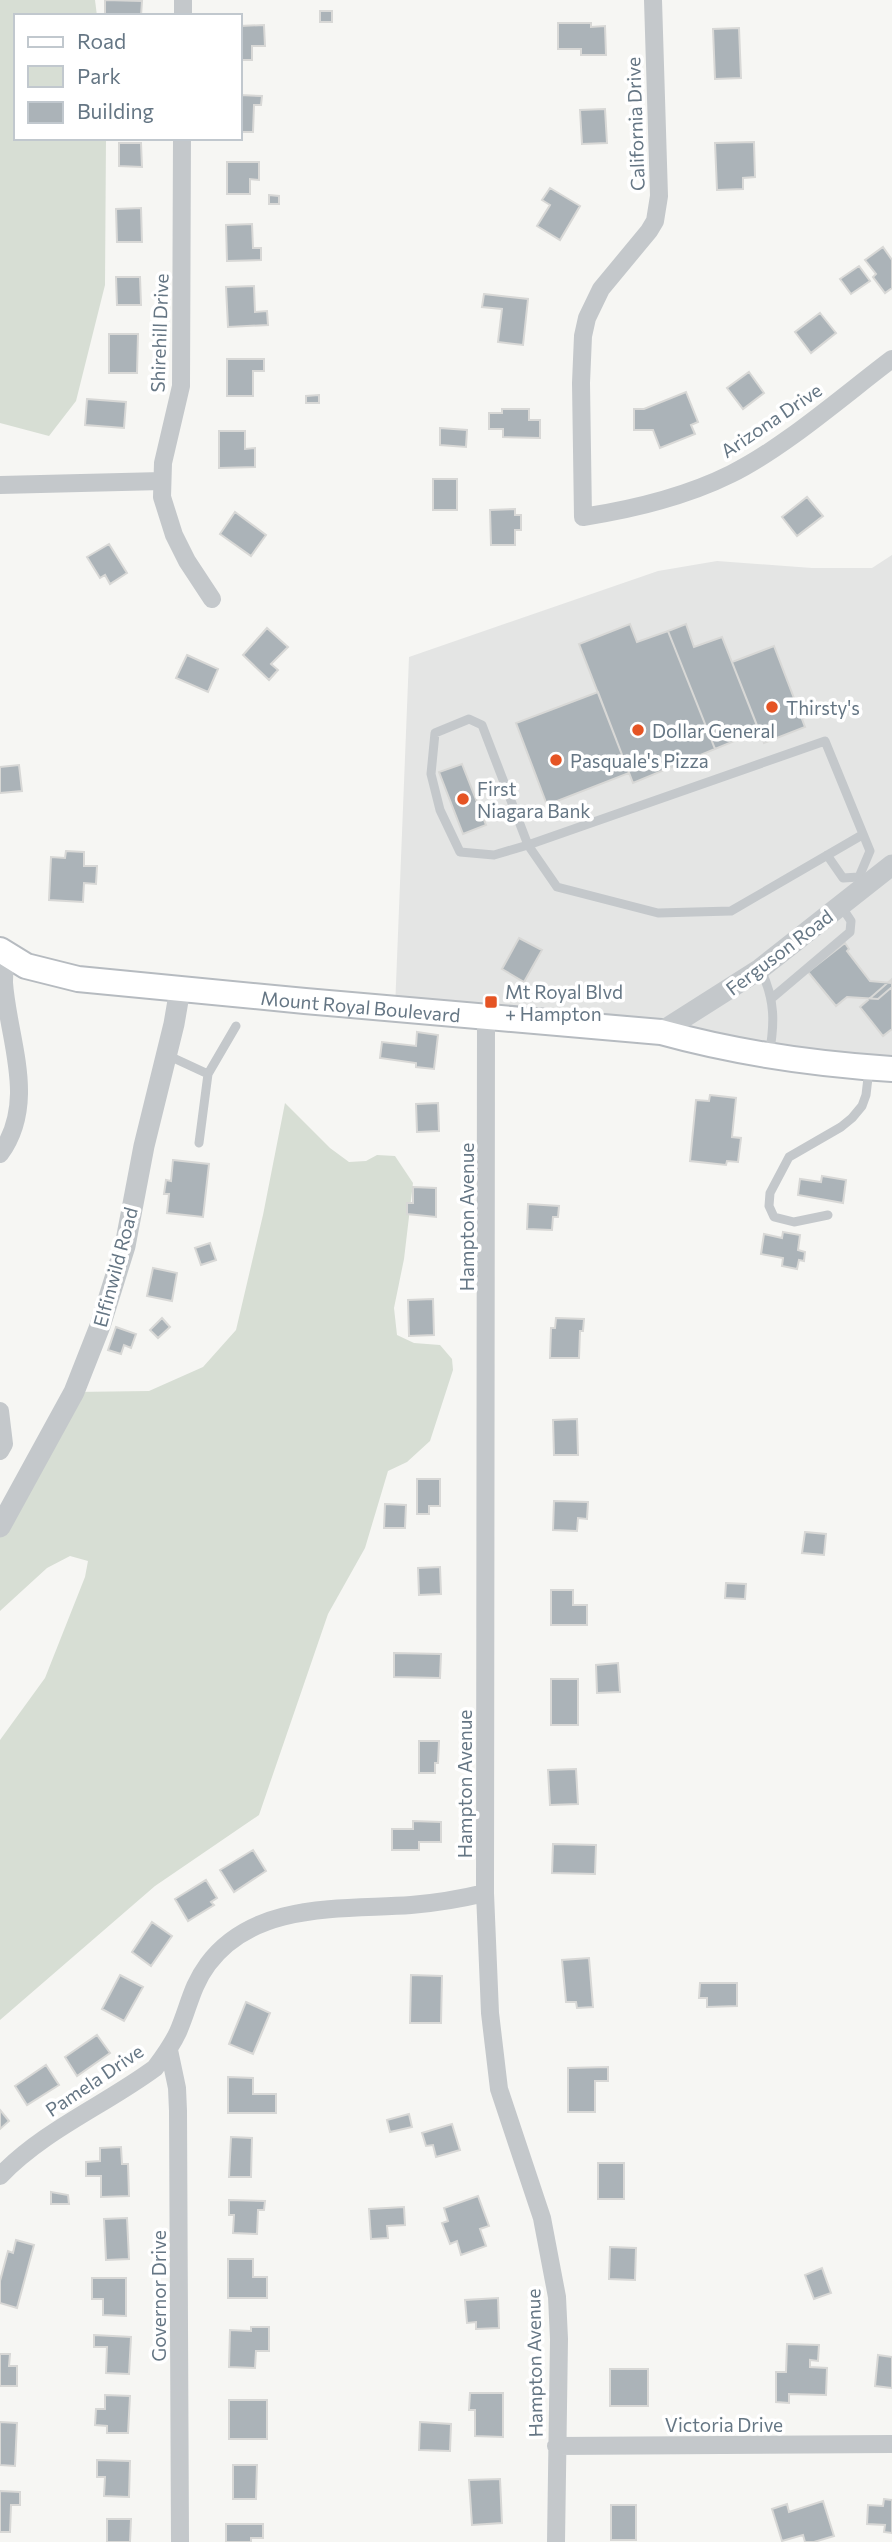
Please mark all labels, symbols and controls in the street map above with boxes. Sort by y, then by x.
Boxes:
legend [14,14,242,140]
text: Road [77,28,126,53]
street label: California Drive [621,57,649,191]
text: Park [77,63,121,88]
text: Building [77,98,154,123]
street label: Shirehill Drive [145,273,173,393]
street label: Arizona Drive [716,378,826,462]
place label: Thirsty's [786,696,860,719]
marker: Thirsty's [764,699,780,715]
place label: Dollar General [652,719,775,742]
marker: Dollar General [630,722,646,738]
place label: Pasquale's Pizza [570,749,709,772]
marker: Pasquale's Pizza [548,752,564,768]
place label: First Niagara Bank [477,777,591,822]
marker: First Niagara Bank [455,791,471,807]
street label: Ferguson Road [721,904,837,1000]
place label: Mt Royal Blvd + Hampton [505,980,623,1025]
street label: Mount Royal Boulevard [260,985,461,1026]
marker: Mt Royal Blvd + Hampton [483,994,499,1010]
street label: Hampton Avenue [455,1143,478,1291]
street label: Elfinwild Road [88,1205,142,1329]
street label: Hampton Avenue [453,1710,476,1858]
street label: Pamela Drive [41,2039,147,2121]
street label: Governor Drive [147,2230,170,2362]
street label: Hampton Avenue [521,2288,547,2438]
street label: Victoria Drive [665,2413,783,2436]

